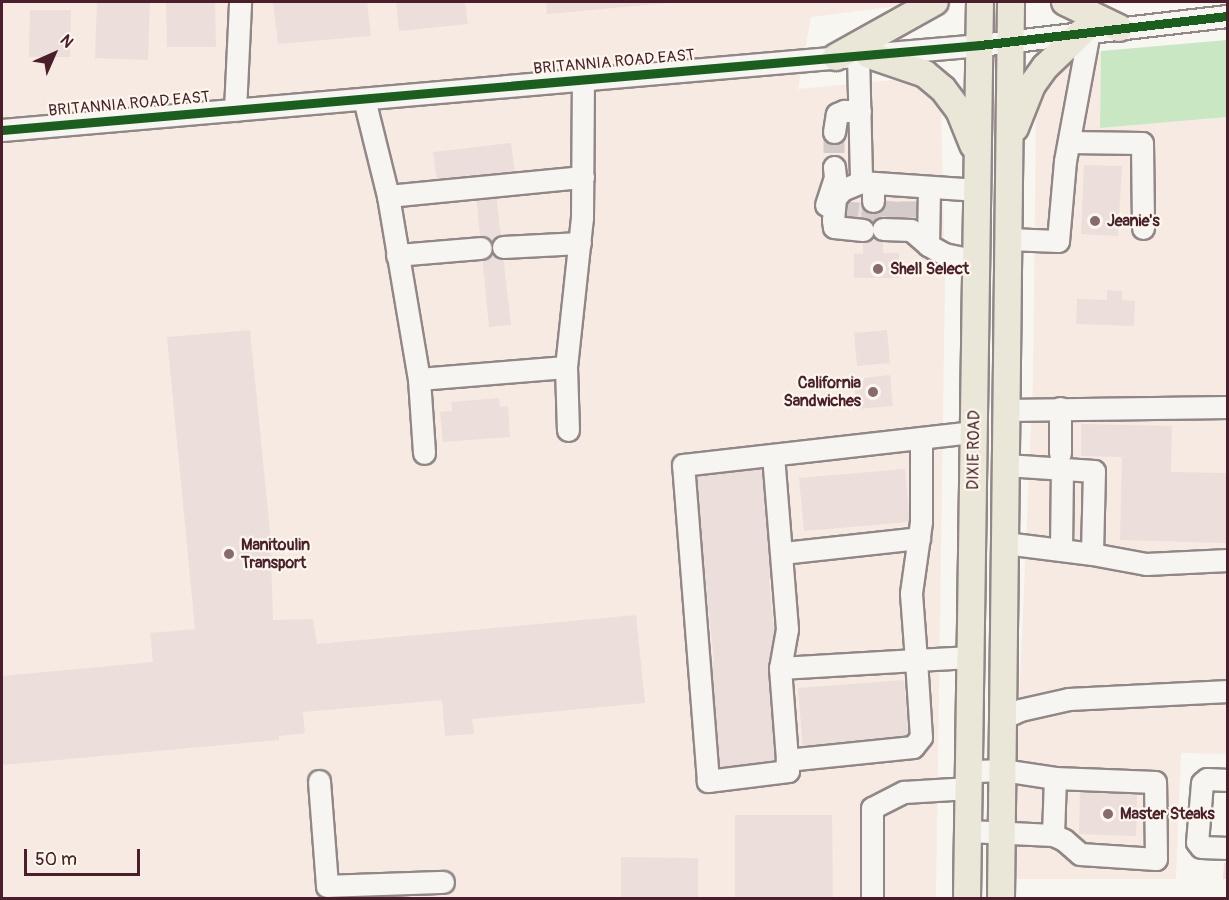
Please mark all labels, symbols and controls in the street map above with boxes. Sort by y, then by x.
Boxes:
north arrow [24,24,84,84]
text: N [56,30,78,52]
street label: BRITANNIA ROAD EAST [533,45,695,79]
street label: BRITANNIA ROAD EAST [48,87,210,121]
place label: Jeanie's [1107,211,1160,231]
marker: Jeanie's [1088,214,1102,228]
place label: Shell Select [890,259,969,279]
marker: Shell Select [871,262,885,276]
place label: California Sandwiches [783,373,861,411]
marker: California Sandwiches [866,385,880,399]
street label: DIXIE ROAD [964,410,984,490]
place label: Manitoulin Transport [241,535,310,573]
marker: Manitoulin Transport [222,547,236,561]
place label: Master Steaks [1120,804,1215,824]
marker: Master Steaks [1101,807,1115,821]
scale bar [27,837,142,875]
text: 50 m [35,848,77,871]

